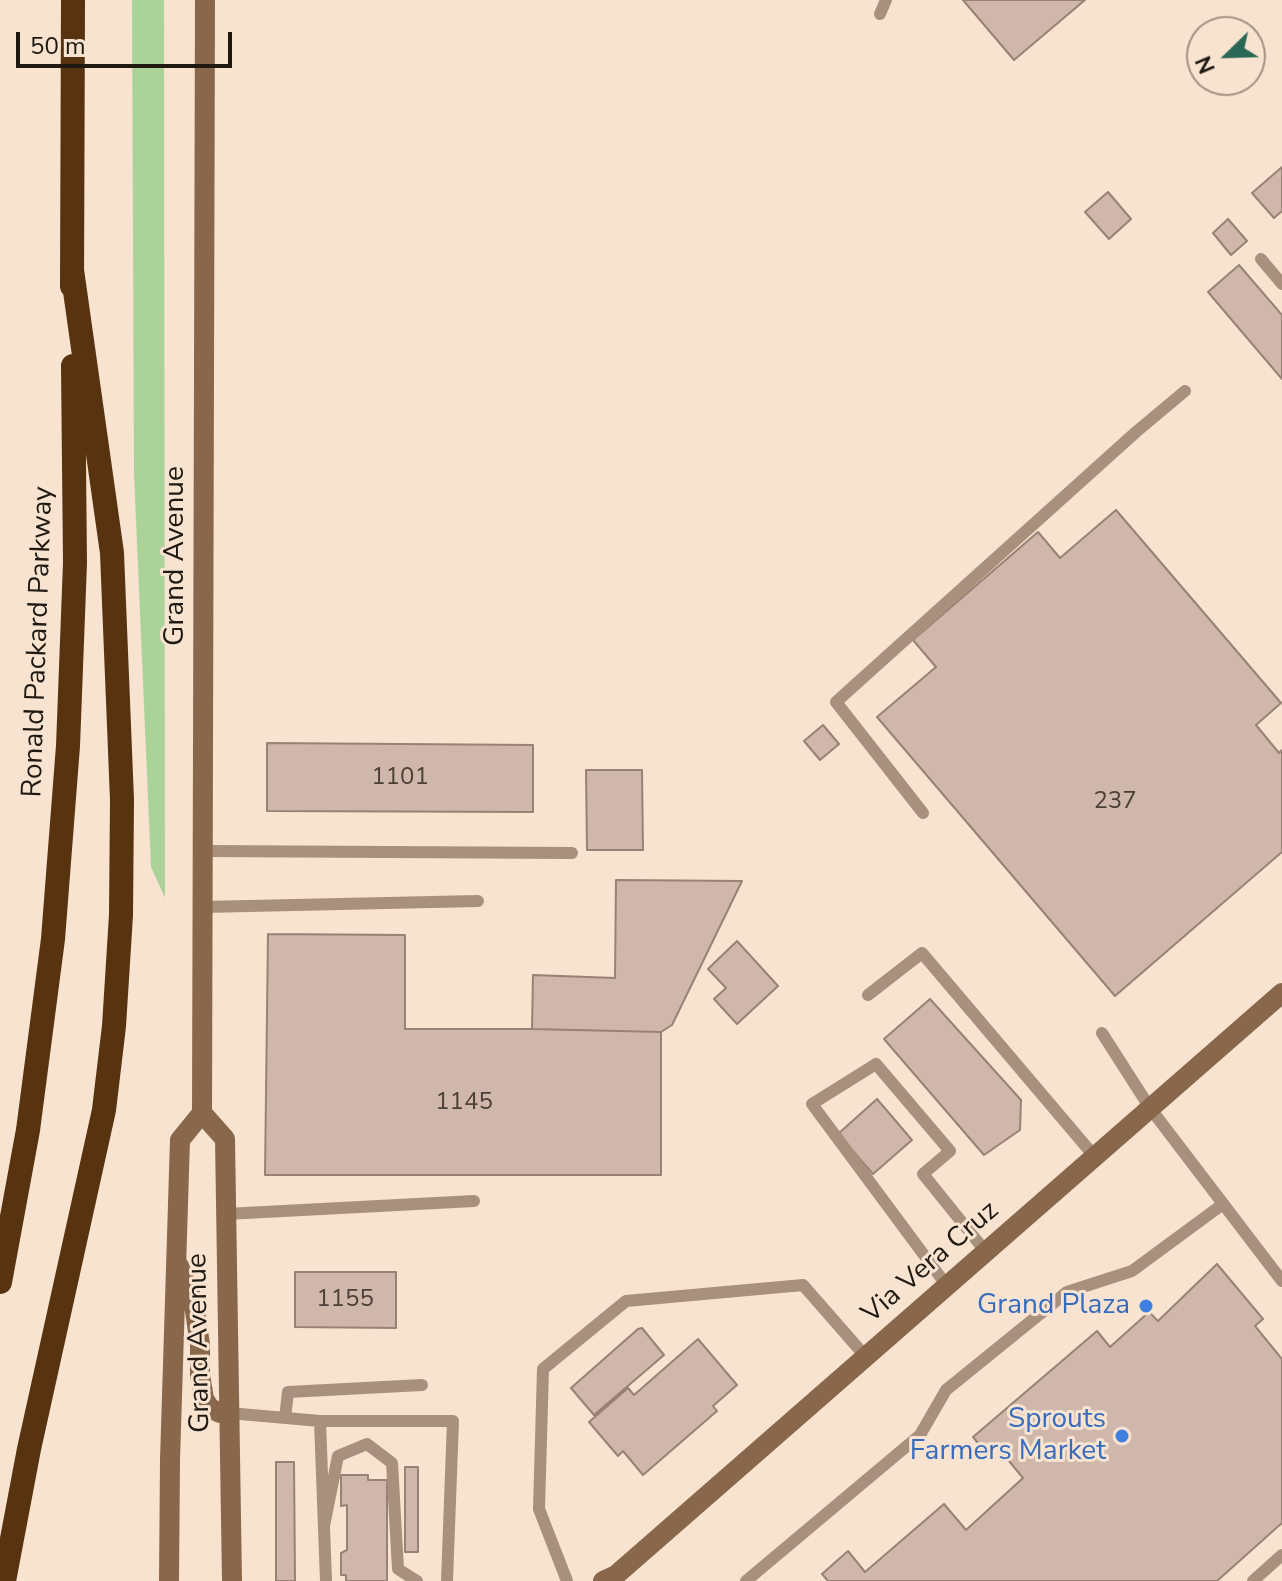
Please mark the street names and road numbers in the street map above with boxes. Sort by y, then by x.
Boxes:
street label: Grand Avenue [159,466,193,646]
street label: Ronald Packard Parkway [17,486,61,798]
street label: Via Vera Cruz [856,1195,1006,1331]
street label: Grand Avenue [182,1253,218,1433]

